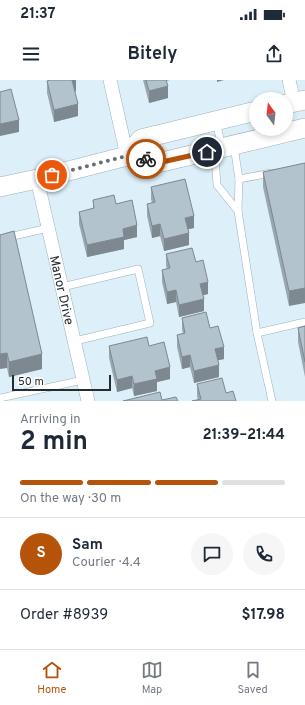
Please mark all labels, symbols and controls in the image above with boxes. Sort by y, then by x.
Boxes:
text: 21:37 [20,5,56,24]
icon: menu [20,43,42,65]
text: Bitely [128,43,177,66]
icon: share [263,43,285,65]
north arrow [249,92,293,136]
map controls [249,92,293,136]
pin [190,135,224,169]
courier [126,139,166,179]
icon: home [196,141,218,163]
icon: bike [135,148,157,170]
pin [35,158,69,192]
icon: bag [41,164,63,186]
street label: Manor Drive [45,254,76,327]
scale bar [12,373,111,392]
text: 50 m [18,375,44,389]
text: Arriving in [20,412,81,428]
text: 2 min [20,426,88,459]
text: 21:39–21:44 [202,426,285,445]
text: On the way · 30 m [20,491,121,507]
button: chat [191,533,233,575]
button: phone [243,533,285,575]
text: Sam [72,536,103,555]
text: S [36,544,46,563]
text: Courier · 4.4 [72,555,141,571]
text: Order #8939 [20,606,108,625]
text: $17.98 [242,606,285,625]
tab: Home [37,659,66,697]
tab: Map [141,659,163,697]
tab: Saved [238,659,268,697]

